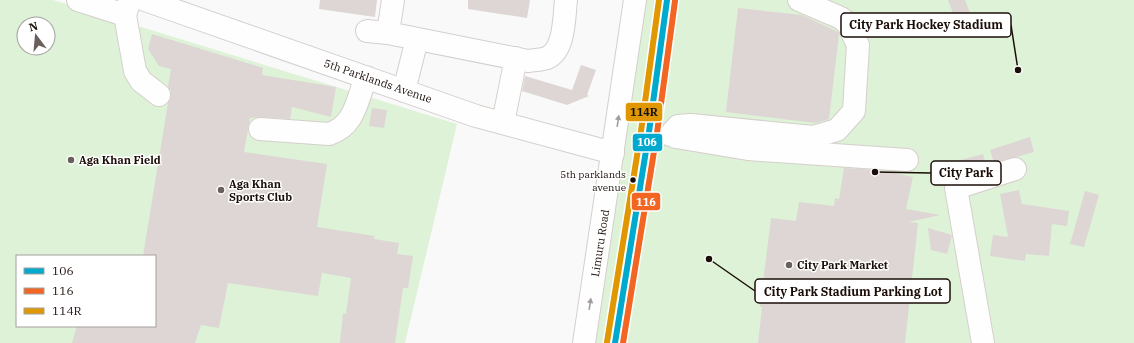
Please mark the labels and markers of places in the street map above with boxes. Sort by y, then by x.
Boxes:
callout: City Park Hockey Stadium [841,13,1011,37]
place label: Aga Khan Field [79,153,161,167]
marker: Aga Khan Field [66,155,76,165]
callout: City Park [931,161,1001,185]
place label: 5th parklands avenue [560,168,626,194]
marker: 5th parklands avenue [628,175,638,185]
place label: Aga Khan Sports Club [229,177,292,204]
marker: Aga Khan Sports Club [216,185,226,195]
place label: City Park Market [797,258,888,272]
marker: City Park Market [784,260,794,270]
callout: City Park Stadium Parking Lot [755,279,950,303]

